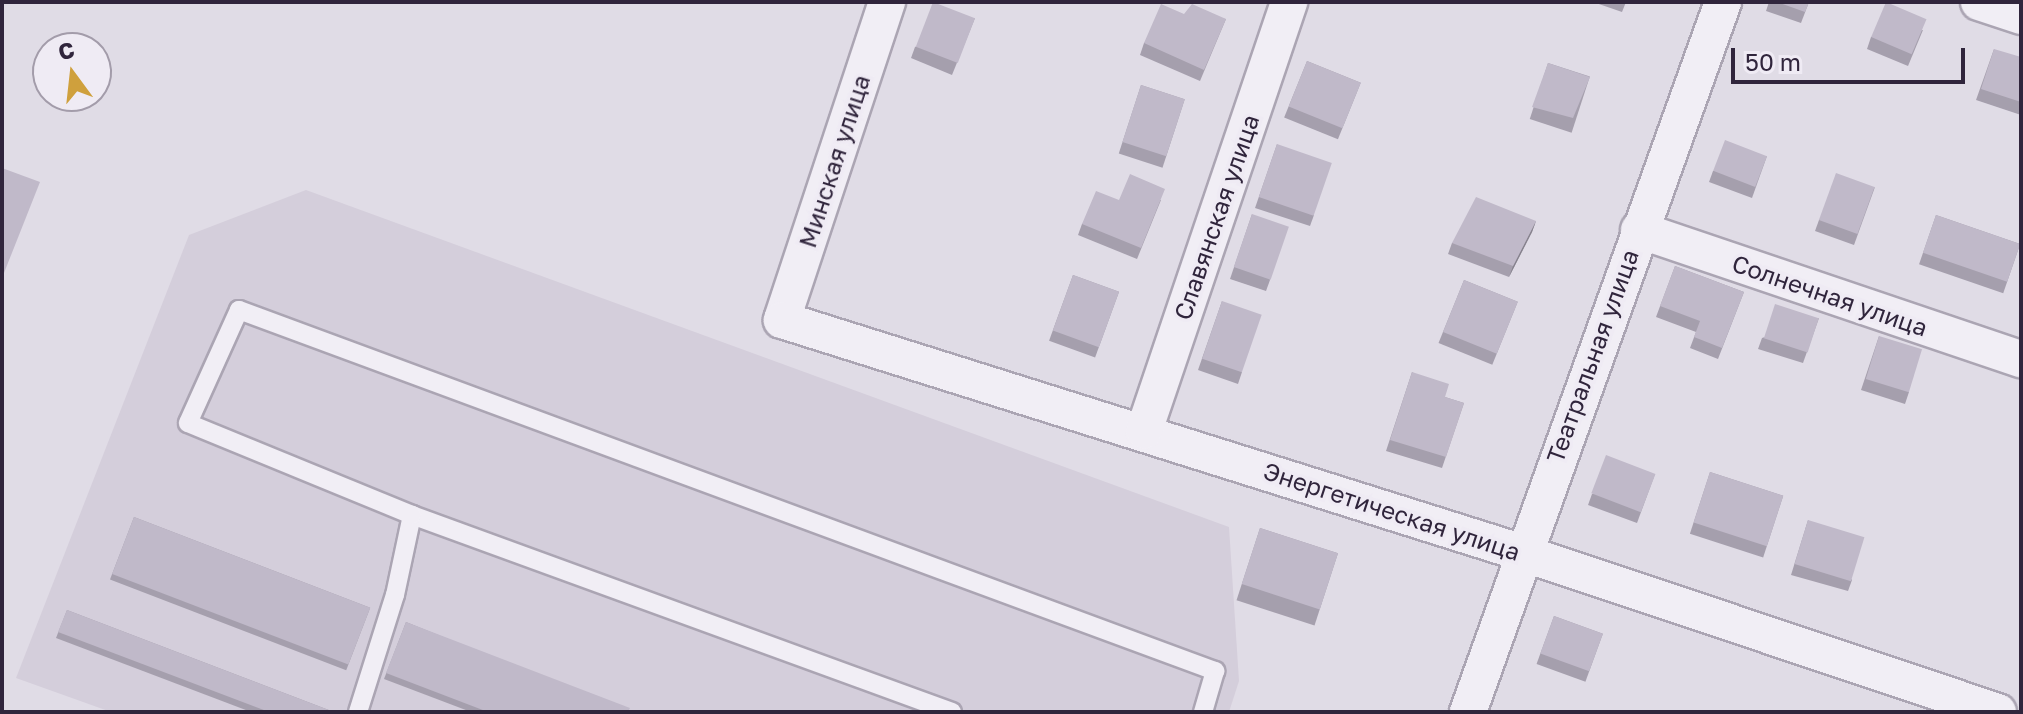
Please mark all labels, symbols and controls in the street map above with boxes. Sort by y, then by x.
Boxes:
north arrow [32,32,112,112]
scale bar [1735,32,1969,82]
text: С [55,35,77,65]
text: 50 m [1745,47,1801,76]
street label: Минская улица [792,71,876,251]
street label: Славянская улица [1167,111,1265,323]
street label: Театральная улица [1540,245,1644,467]
street label: Солнечная улица [1729,248,1931,342]
street label: Энергетическая улица [1260,456,1524,566]

